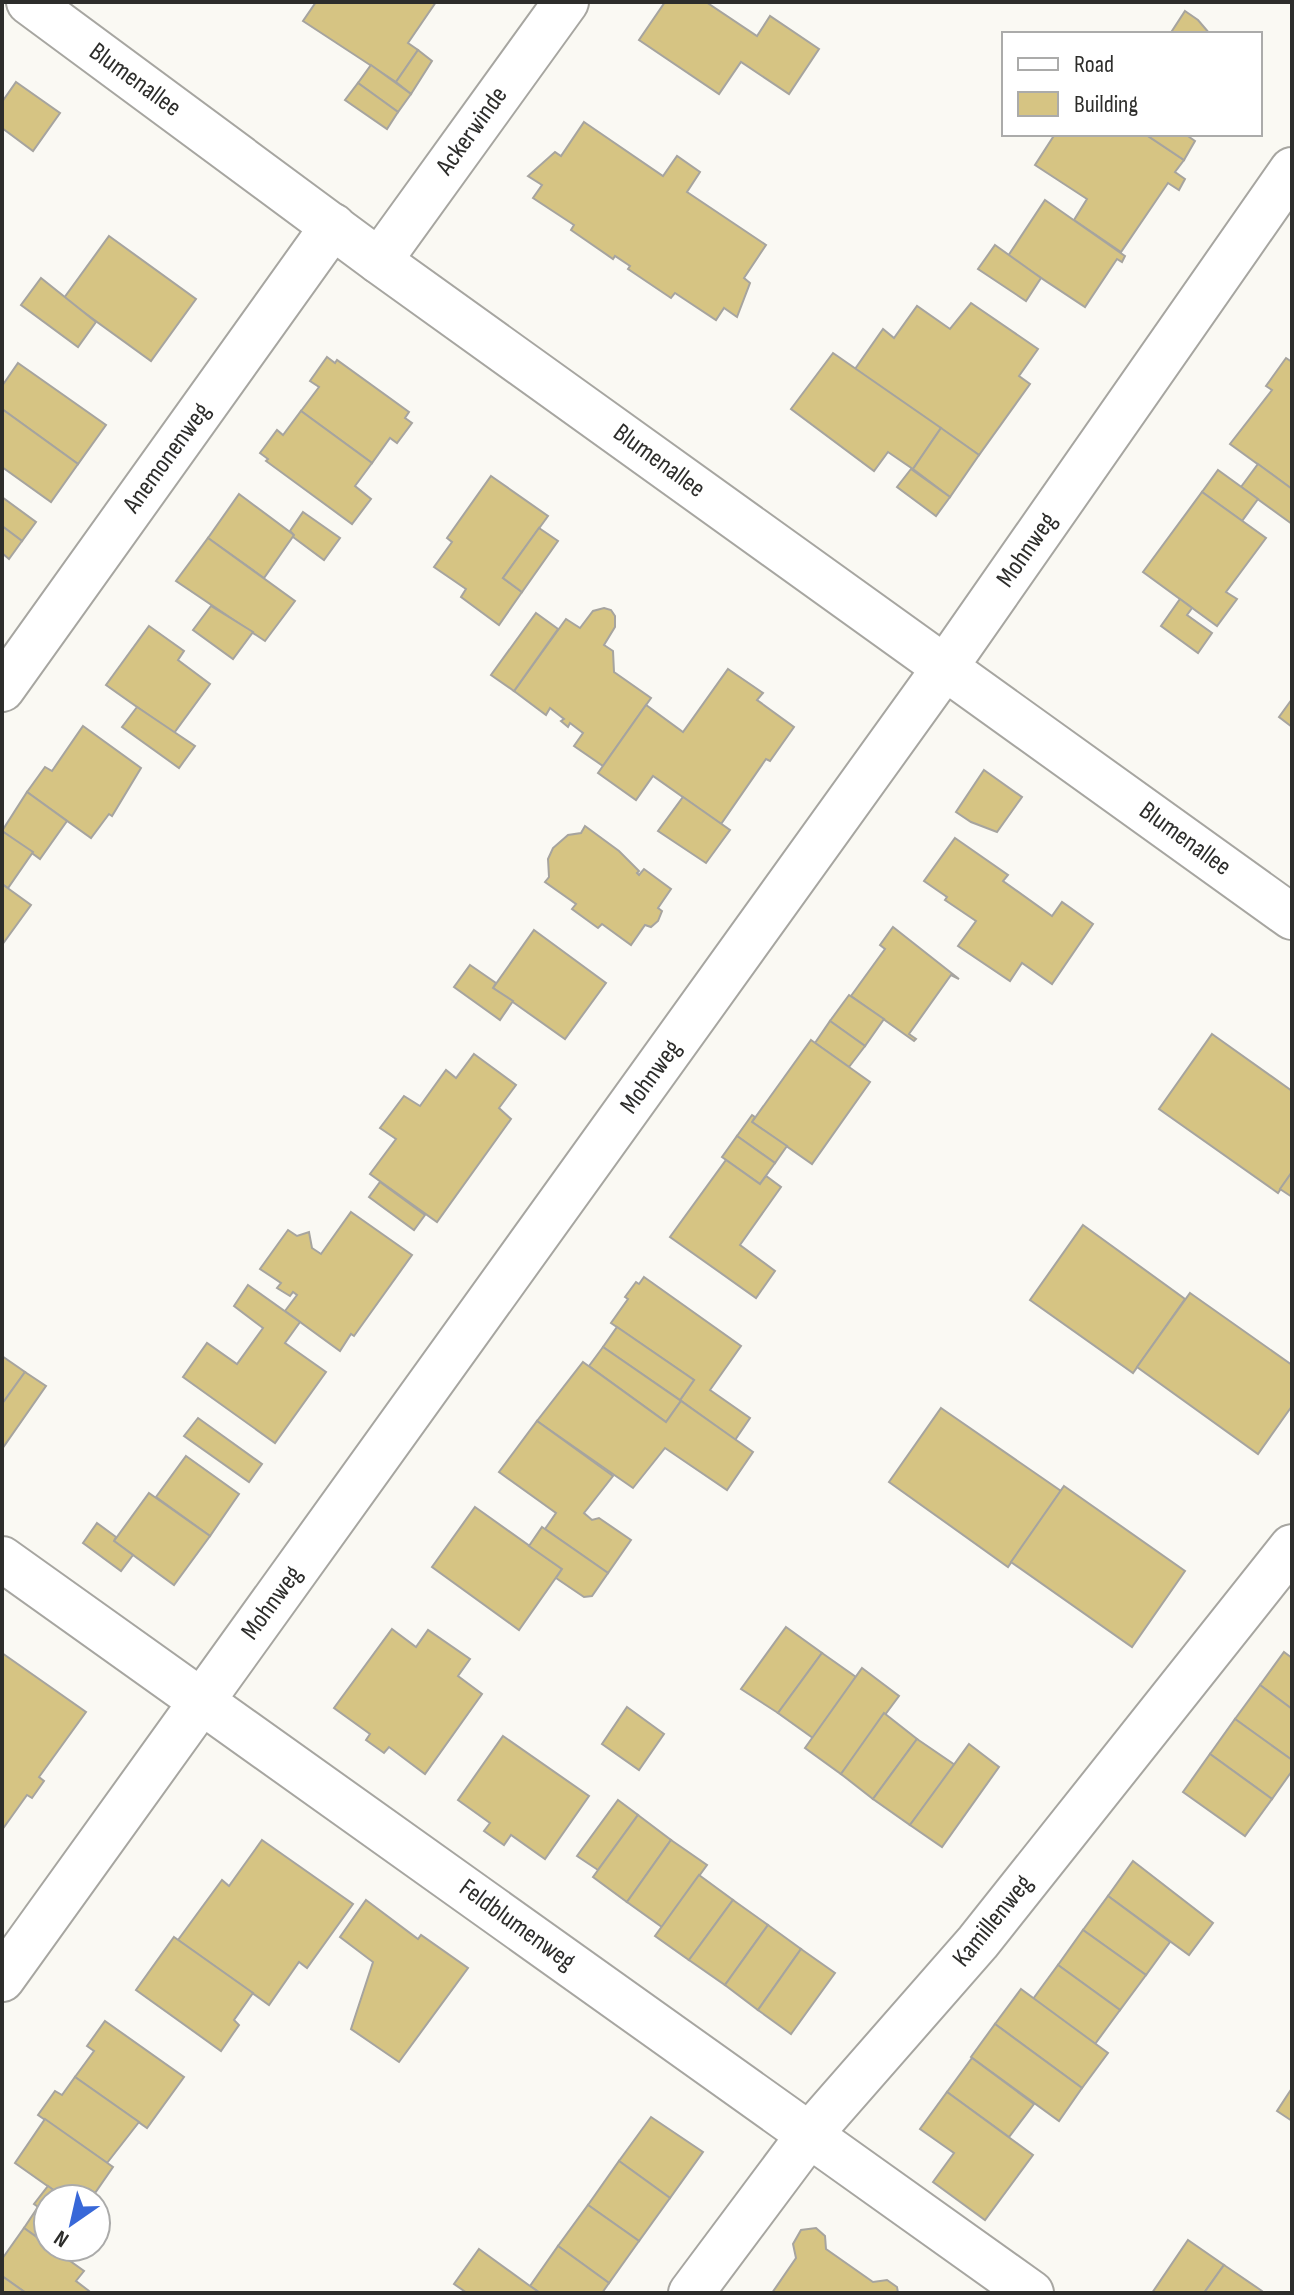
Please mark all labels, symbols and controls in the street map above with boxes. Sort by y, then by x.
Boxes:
legend [1002,32,1262,136]
street label: Blumenallee [83,36,187,124]
text: Road [1074,50,1114,79]
street label: Ackerwinde [429,81,514,182]
text: Building [1074,90,1138,119]
street label: Anemonenweg [116,397,217,520]
street label: Blumenallee [607,417,711,505]
street label: Mohnweg [990,507,1064,593]
street label: Blumenallee [1133,795,1237,883]
street label: Mohnweg [614,1034,688,1120]
street label: Mohnweg [235,1560,309,1646]
street label: Kamillenweg [946,1869,1040,1973]
street label: Feldblumenweg [453,1873,581,1977]
north arrow [32,2183,112,2263]
text: N [49,2224,74,2253]

